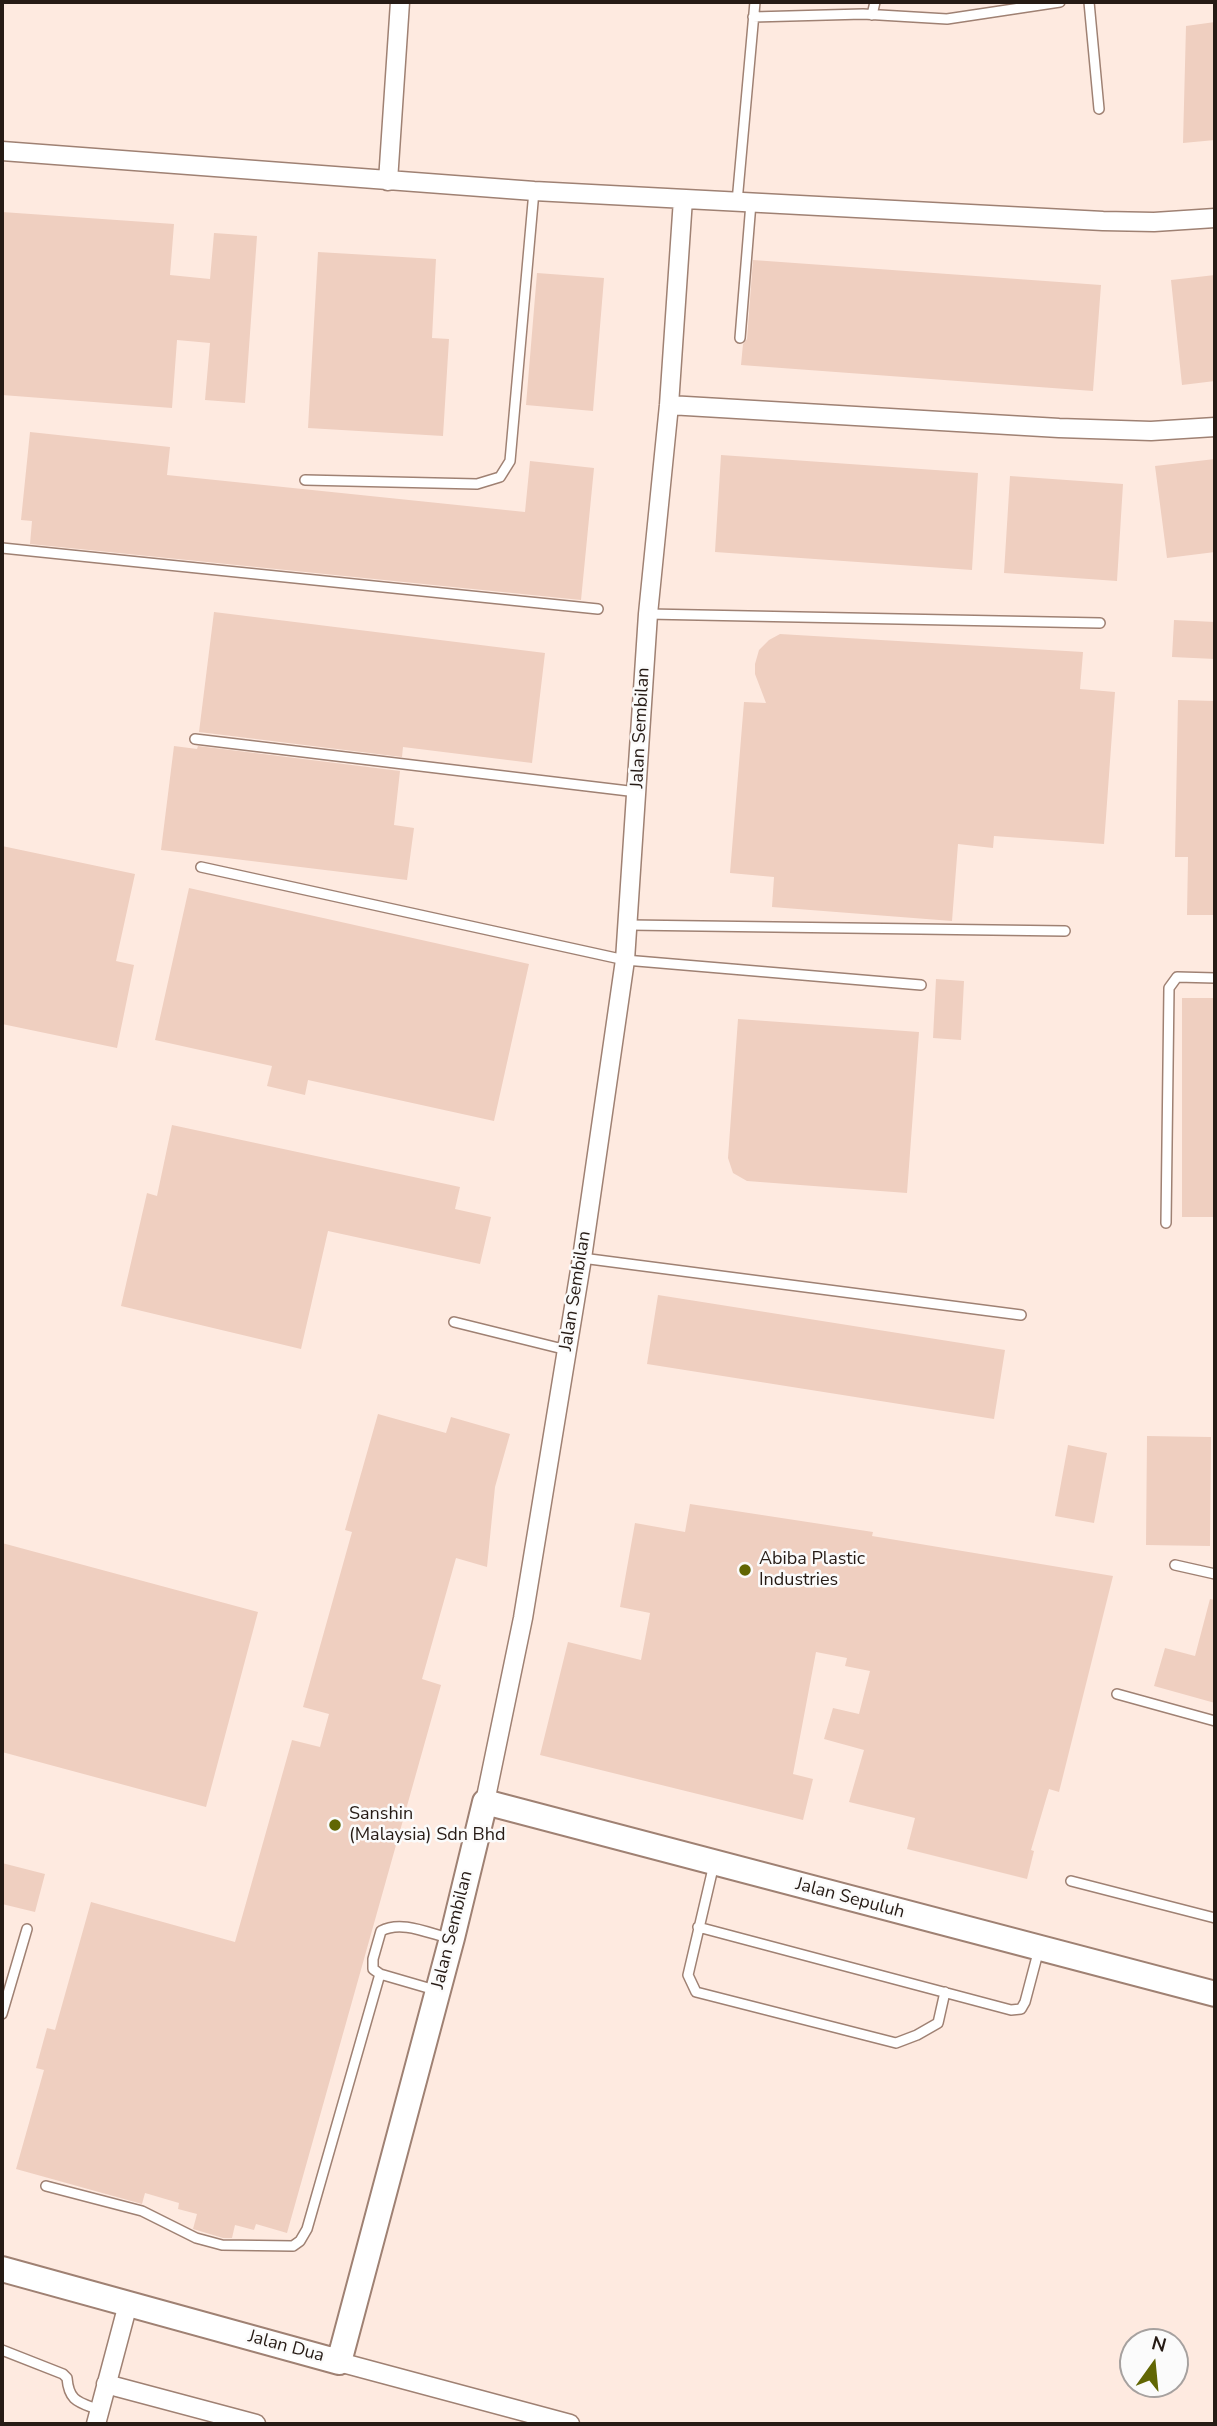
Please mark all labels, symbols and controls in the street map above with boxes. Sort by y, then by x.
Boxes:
street label: Jalan Sembilan [627,667,655,789]
street label: Jalan Sembilan [556,1230,596,1352]
place label: Abiba Plastic Industries [759,1549,865,1592]
marker: Abiba Plastic Industries [737,1562,753,1578]
place label: Sanshin (Malaysia) Sdn Bhd [349,1804,505,1846]
marker: Sanshin (Malaysia) Sdn Bhd [327,1817,343,1833]
street label: Jalan Sembilan [428,1869,478,1991]
street label: Jalan Sepuluh [793,1874,907,1924]
street label: Jalan Dua [245,2326,327,2368]
north arrow [1119,2328,1189,2398]
text: N [1149,2330,1169,2359]

